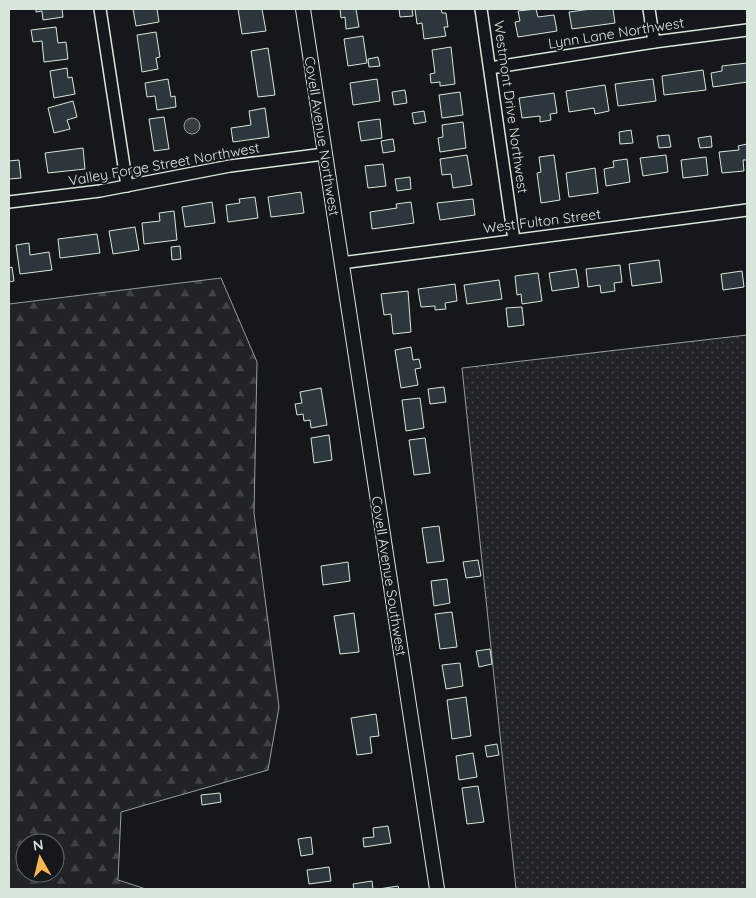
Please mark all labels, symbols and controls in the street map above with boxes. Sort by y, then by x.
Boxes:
street label: Lynn Lane Northwest [547,13,685,53]
street label: Westmont Drive Northwest [490,19,532,195]
street label: Covell Avenue Northwest [300,55,344,217]
street label: Valley Forge Street Northwest [67,138,261,190]
street label: West Fulton Street [482,205,602,237]
street label: Covell Avenue Southwest [367,495,411,657]
north arrow [15,833,65,883]
text: N [32,835,45,855]

